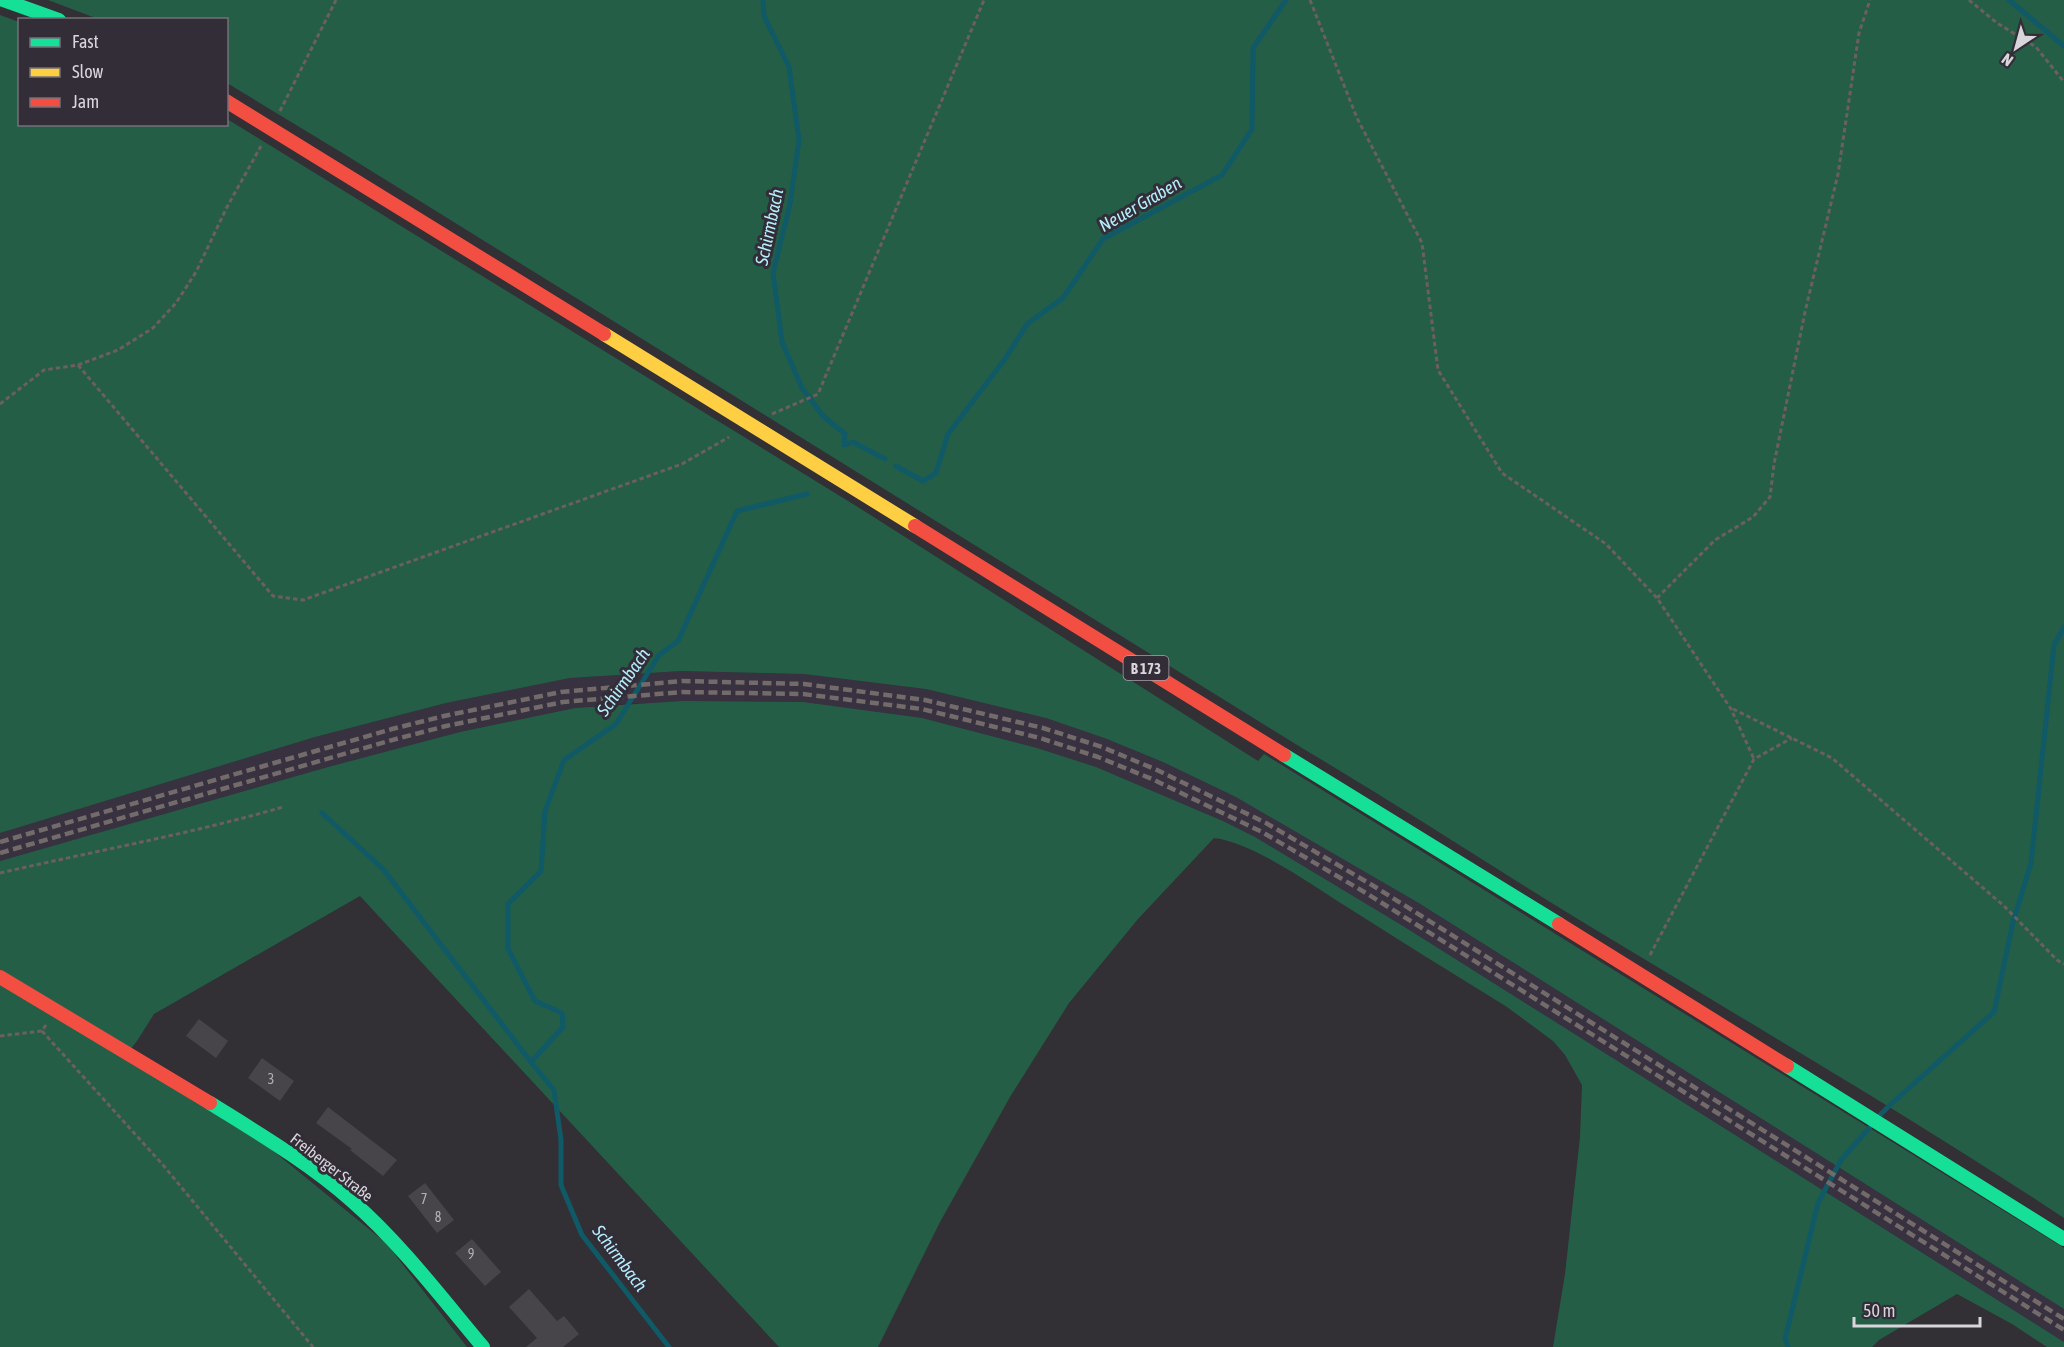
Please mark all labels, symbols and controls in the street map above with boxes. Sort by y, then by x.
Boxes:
legend [18,18,228,126]
north arrow [1986,18,2046,78]
text: Fast [72,31,99,52]
text: N [1998,50,2016,70]
text: Slow [72,61,103,82]
text: Jam [72,91,99,112]
water label: Neuer Graben [1095,172,1185,236]
water label: Schirmbach [750,187,787,268]
water label: Schirmbach [592,644,654,721]
road number: B 173 [1124,656,1168,680]
house number: 3 [268,1071,274,1087]
street label: Freiberger Straße [287,1129,377,1206]
house number: 7 [421,1191,427,1207]
house number: 8 [435,1209,442,1225]
water label: Schirmbach [588,1220,652,1296]
house number: 9 [468,1246,474,1262]
scale bar [1854,1290,1980,1328]
text: 50 m [1863,1300,1895,1321]

